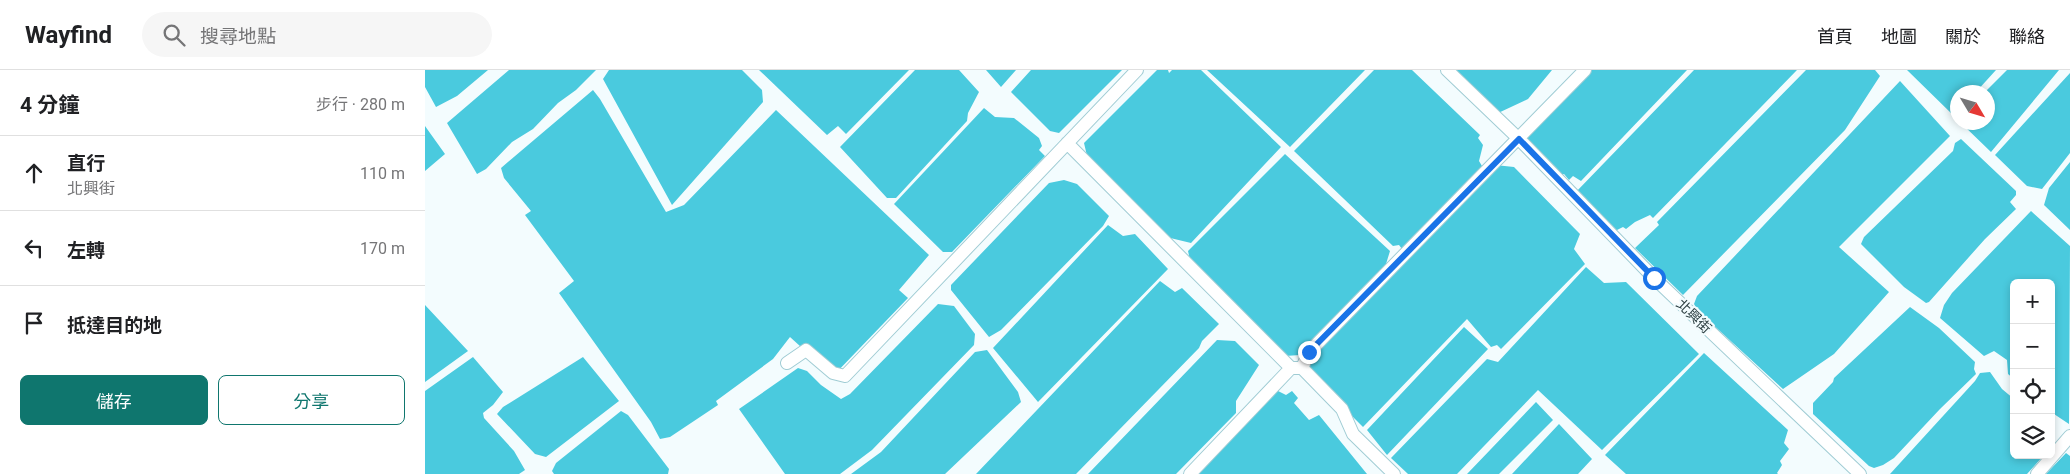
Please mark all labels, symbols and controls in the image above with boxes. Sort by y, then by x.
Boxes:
search box [142,12,492,57]
text: Wayfind [25,21,112,49]
icon: search [160,21,188,49]
text: 搜尋地點 [200,25,276,48]
text: 首頁 [1817,26,1853,47]
text: 地圖 [1881,26,1917,47]
text: 關於 [1945,26,1981,47]
text: 聯絡 [2009,26,2045,47]
north arrow [1950,85,1995,130]
text: 4 分鐘 [20,93,79,117]
text: 步行 · 280 m [316,95,405,114]
text: 直行 [67,152,105,175]
icon: ahead [20,159,48,187]
text: 110 m [360,164,405,183]
text: 北興街 [67,179,115,198]
icon: left [20,234,48,262]
text: 左轉 [67,239,105,262]
text: 170 m [360,239,405,258]
route start [1643,267,1666,290]
map controls [2010,279,2055,459]
button: + [2010,279,2055,324]
street label: 北興街 [1673,296,1715,336]
icon: arrive [20,309,48,337]
text: 抵達目的地 [67,314,162,337]
button: − [2010,324,2055,369]
route end [1298,341,1321,364]
button: locate [2010,369,2055,414]
button: 儲存 [20,375,208,425]
button: 分享 [218,375,405,425]
button: layers [2010,414,2055,459]

